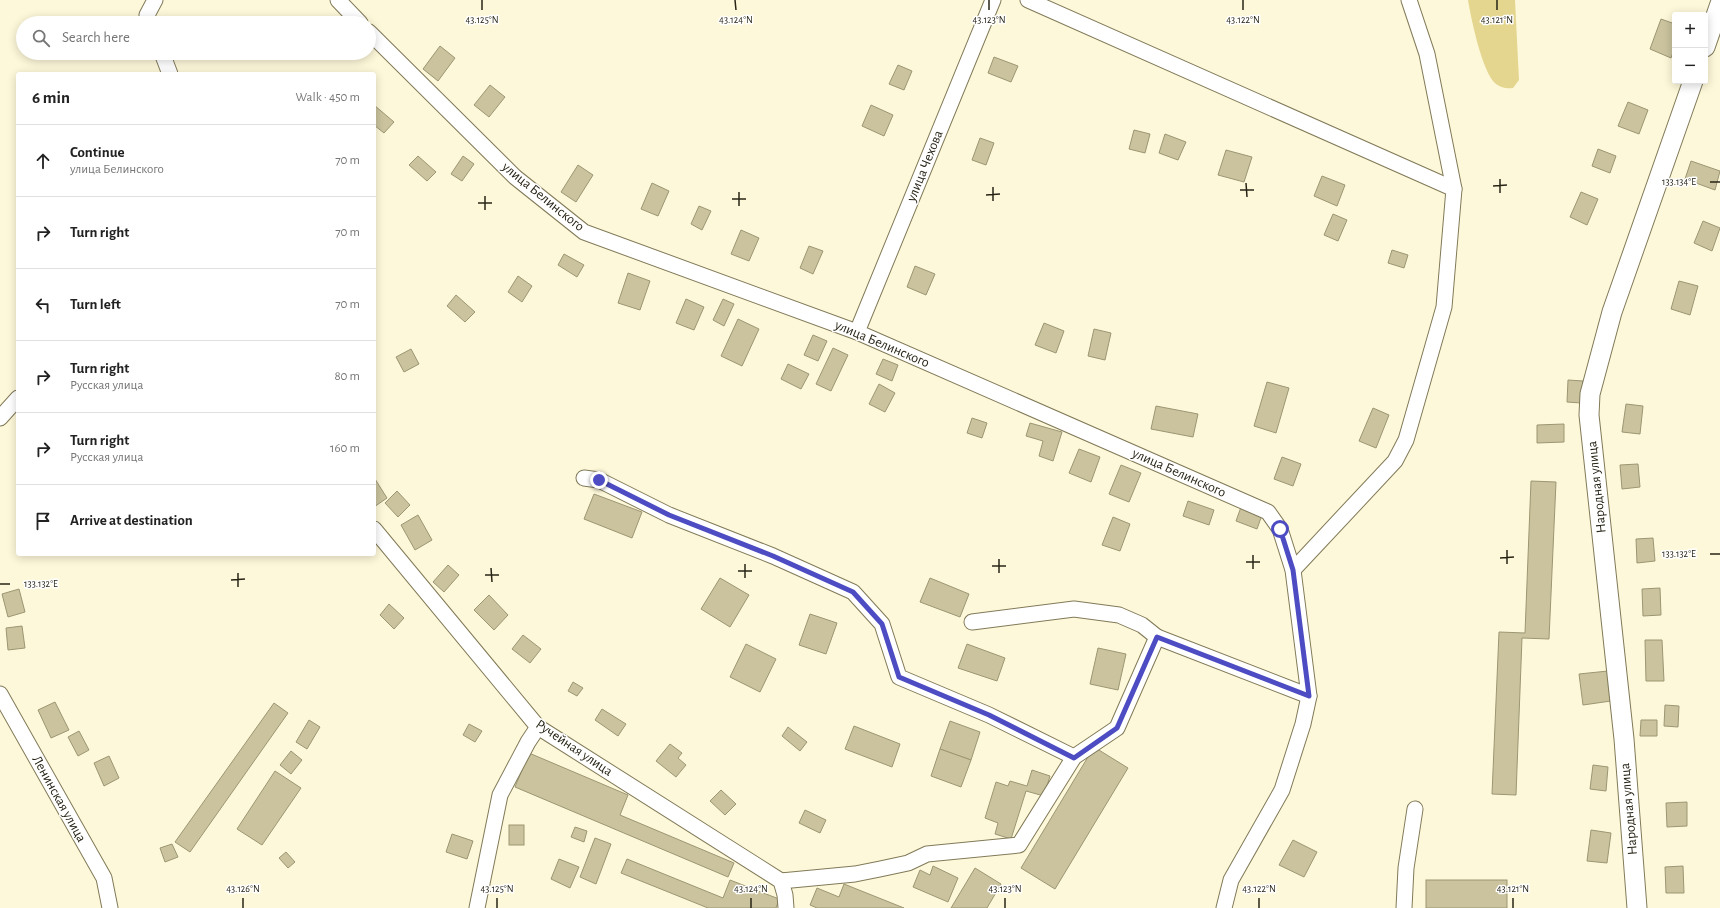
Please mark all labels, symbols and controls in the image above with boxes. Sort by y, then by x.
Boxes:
map controls [1672,12,1708,84]
button: + [1672,12,1708,48]
text: 43.125°N [465,15,499,25]
text: 43.124°N [719,15,753,25]
text: 43.123°N [972,15,1006,25]
text: 43.122°N [1226,15,1260,25]
text: 43.121°N [1481,15,1513,25]
search box [16,16,376,60]
icon: search [30,27,52,49]
text: Search here [62,30,130,45]
button: − [1672,48,1708,84]
text: 6 min [32,89,70,106]
text: Walk · 450 m [296,91,360,104]
street label: улица Чехова [904,128,946,205]
text: Continue [70,145,125,160]
icon: ahead [32,150,54,172]
text: 70 m [335,154,360,167]
street label: улица Белинского [499,159,587,234]
text: улица Белинского [70,163,164,176]
text: 133.134°E [1662,177,1696,187]
icon: right [32,222,54,244]
text: Turn right [70,225,129,240]
text: 70 m [335,226,360,239]
icon: left [32,294,54,316]
text: Turn left [70,297,121,312]
text: 70 m [335,298,360,311]
street label: улица Белинского [832,317,931,370]
text: Turn right [70,361,129,376]
icon: right [32,366,54,388]
text: 80 m [334,370,360,383]
text: Русская улица [70,379,143,392]
text: Turn right [70,433,129,448]
icon: right [32,438,54,460]
street label: Народная улица [1585,440,1609,534]
text: 160 m [330,442,360,455]
street label: улица Белинского [1129,446,1228,500]
text: Русская улица [70,451,143,464]
route end [590,471,608,489]
icon: arrive [32,510,54,532]
text: Arrive at destination [70,513,193,528]
route start [1271,520,1289,538]
text: 133.132°E [1662,549,1696,559]
text: 133.132°E [24,579,58,589]
street label: Ручейная улица [533,717,616,779]
street label: Ленинская улица [29,753,89,845]
street label: Народная улица [1618,762,1640,856]
text: 43.126°N [226,884,260,894]
text: 43.125°N [480,884,514,894]
text: 43.124°N [734,884,768,894]
text: 43.123°N [988,884,1022,894]
text: 43.122°N [1242,884,1276,894]
text: 43.121°N [1497,884,1529,894]

